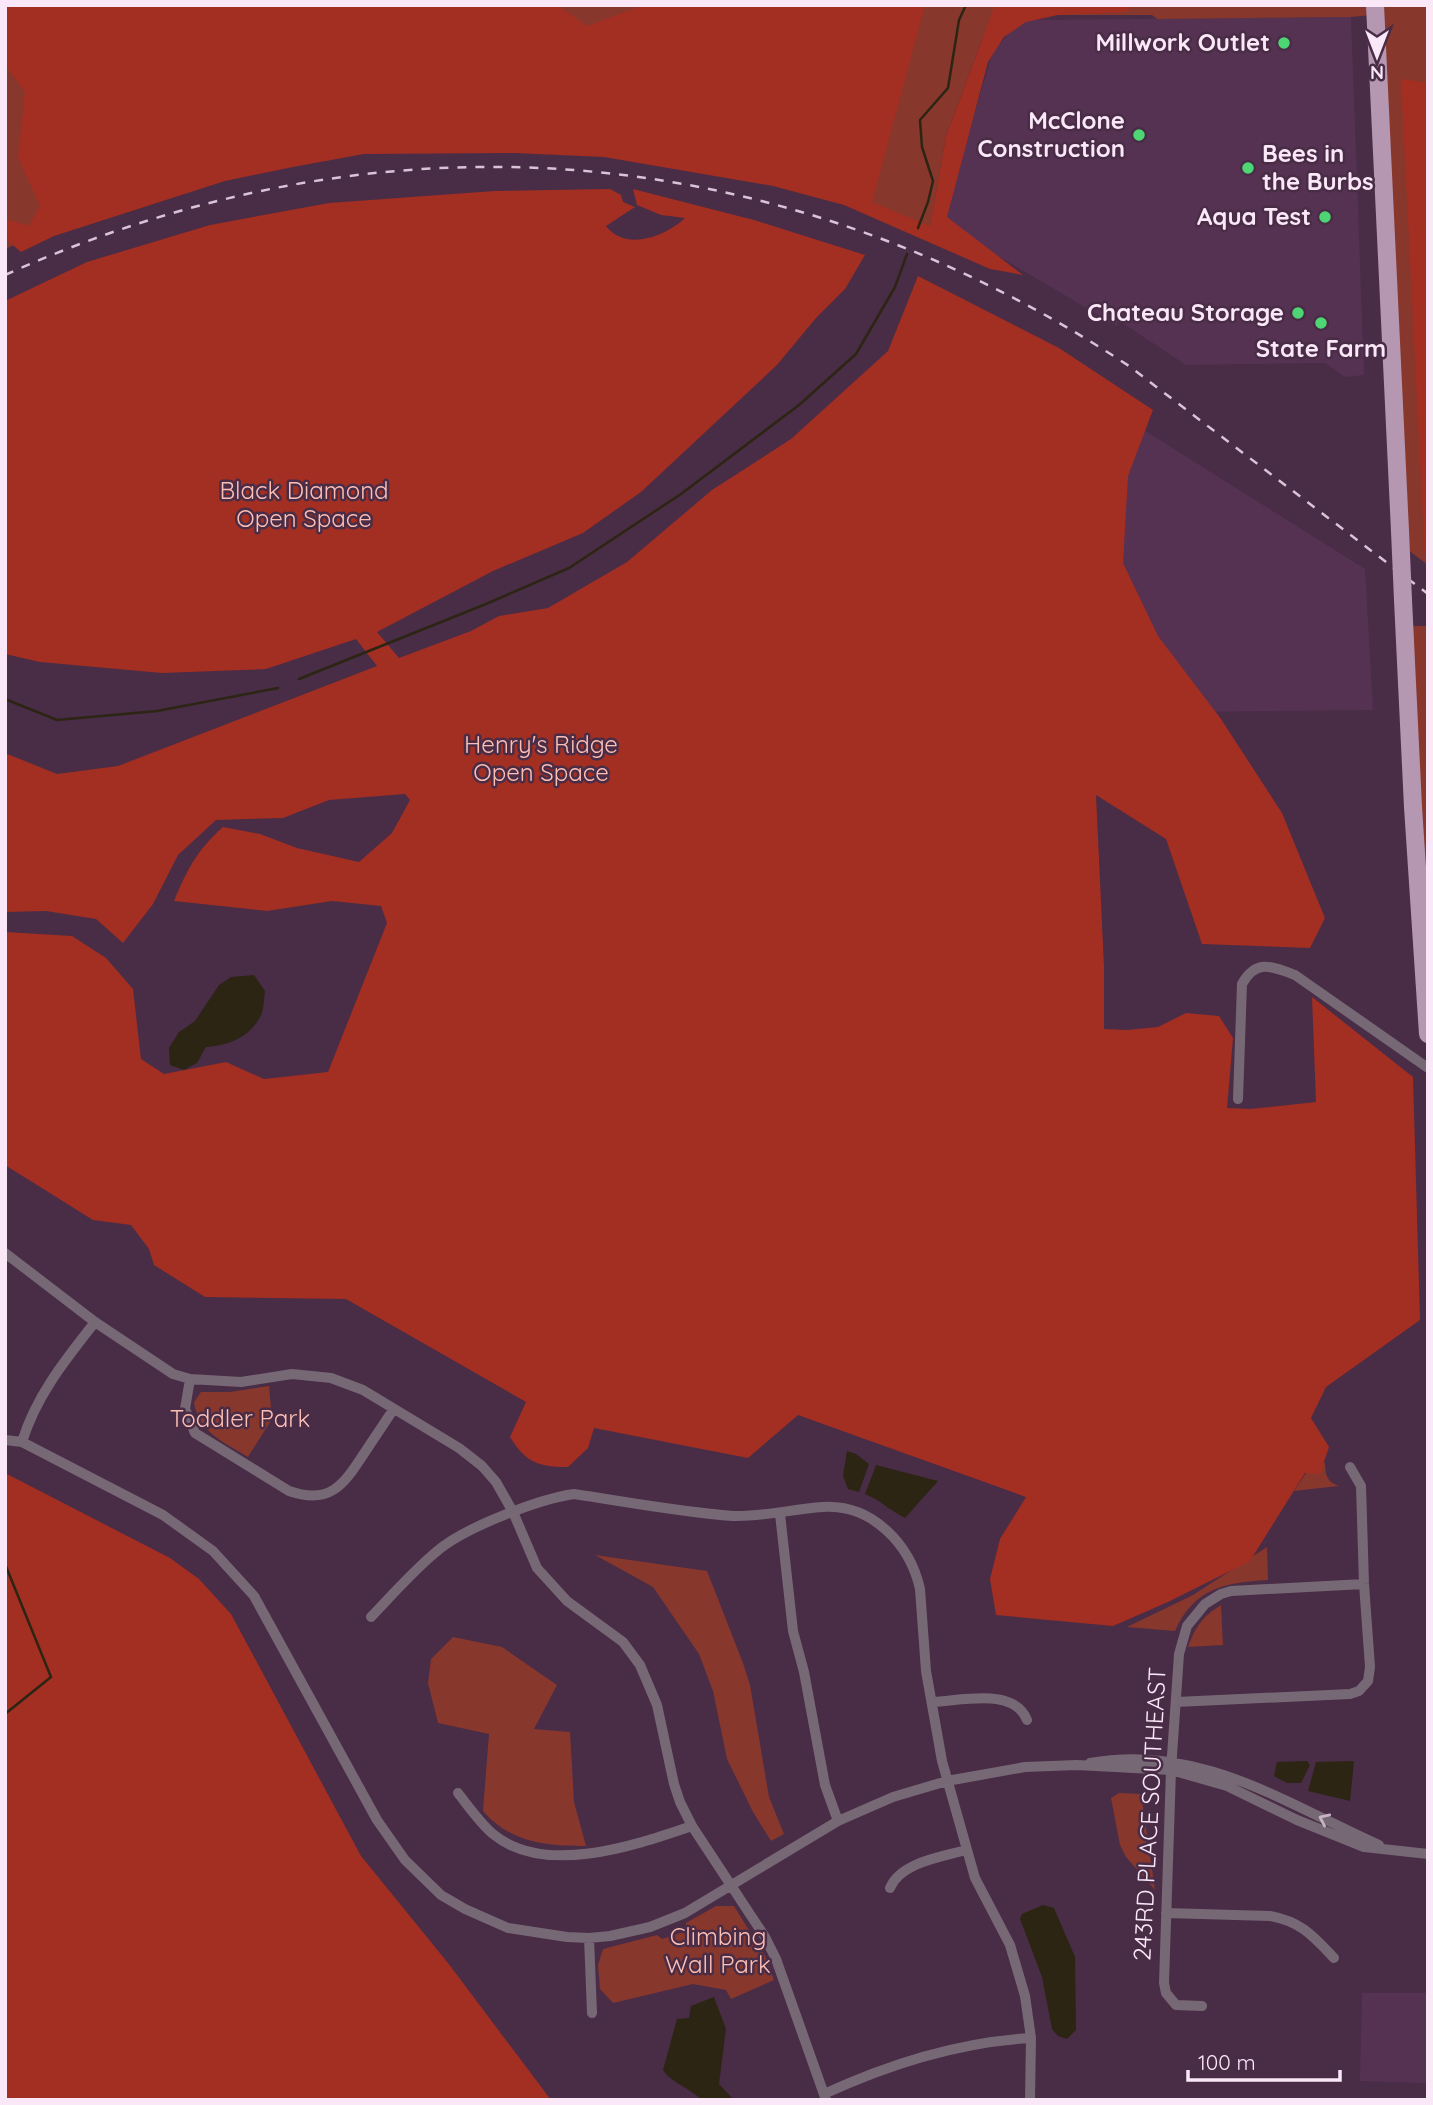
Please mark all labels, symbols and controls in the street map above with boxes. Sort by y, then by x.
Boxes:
north arrow [1342,21,1412,91]
place label: Millwork Outlet [1096,27,1270,57]
marker: Millwork Outlet [1276,35,1292,51]
text: N [1370,61,1384,85]
place label: McClone Construction [978,105,1125,163]
marker: McClone Construction [1131,127,1147,143]
place label: Bees in the Burbs [1262,138,1374,196]
marker: Bees in the Burbs [1240,160,1256,176]
place label: Aqua Test [1197,201,1311,231]
marker: Aqua Test [1317,209,1333,225]
place label: Chateau Storage [1087,297,1284,327]
marker: Chateau Storage [1290,305,1306,321]
marker: State Farm [1313,315,1329,331]
place label: State Farm [1256,333,1386,363]
park label: Black Diamond Open Space [219,475,389,533]
park label: Henry's Ridge Open Space [464,729,618,787]
park label: Toddler Park [170,1403,310,1433]
street label: 243RD PLACE SOUTHEAST [1126,1666,1172,1962]
one-way arrow [1319,1813,1331,1827]
park label: Climbing Wall Park [665,1921,771,1979]
scale bar [1188,2038,1340,2082]
text: 100 m [1198,2049,1256,2075]

